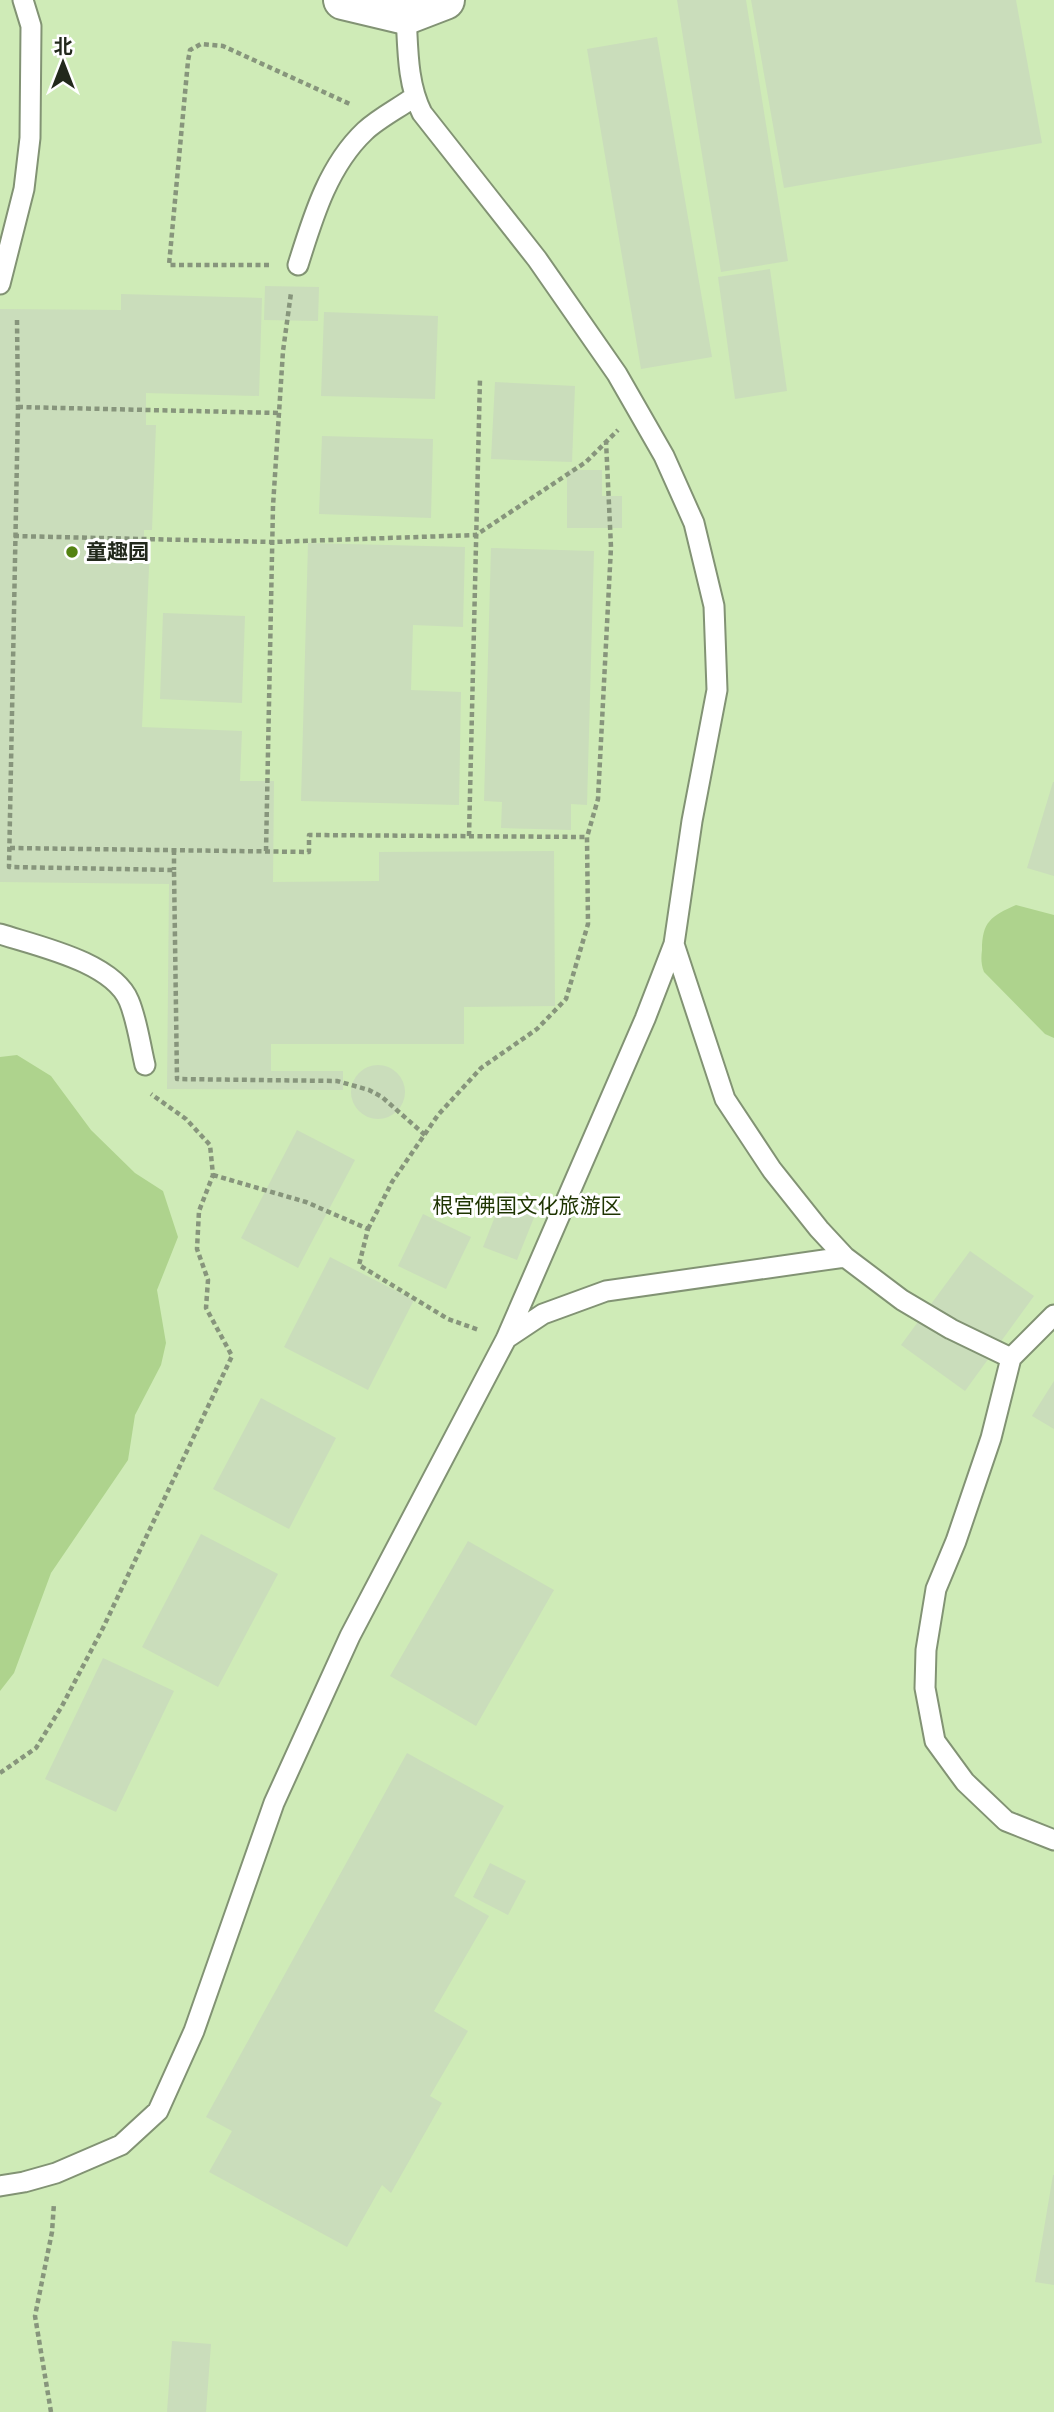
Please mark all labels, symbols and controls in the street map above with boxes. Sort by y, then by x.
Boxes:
north arrow [28,28,98,98]
text: 北 [53,35,73,57]
place label: 童趣园 [86,539,149,564]
marker: 童趣园 [64,544,80,560]
park label: 根宫佛国文化旅游区 [433,1193,622,1218]

